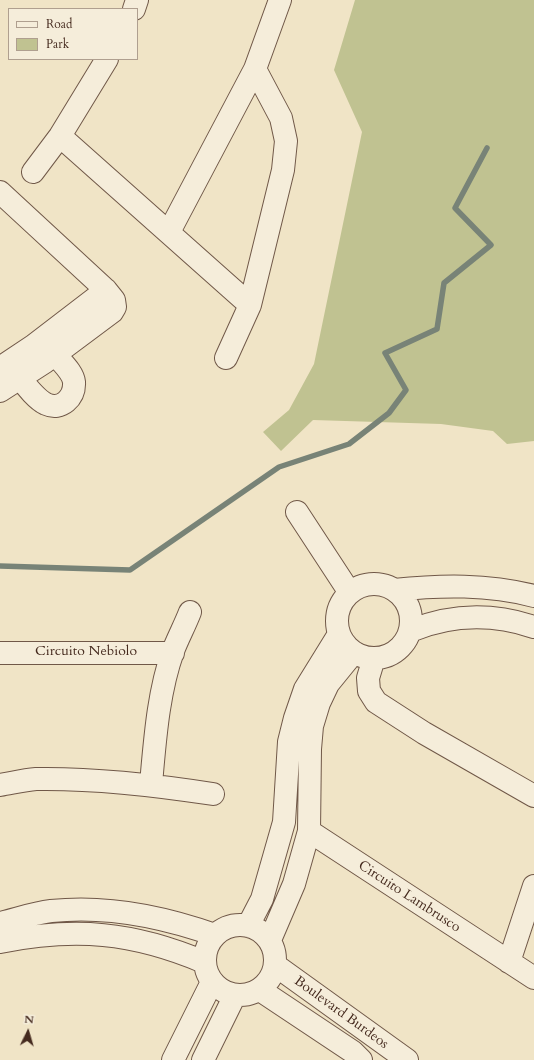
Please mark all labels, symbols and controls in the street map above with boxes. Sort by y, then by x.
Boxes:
legend [8,8,138,60]
text: Road [46,16,72,32]
text: Park [46,36,69,52]
street label: Circuito Nebiolo [35,644,137,660]
street label: Circuito Lambrusco [355,858,463,936]
street label: Boulevard Burdeos [291,973,391,1053]
north arrow [8,1012,48,1052]
text: N [24,1012,34,1027]

